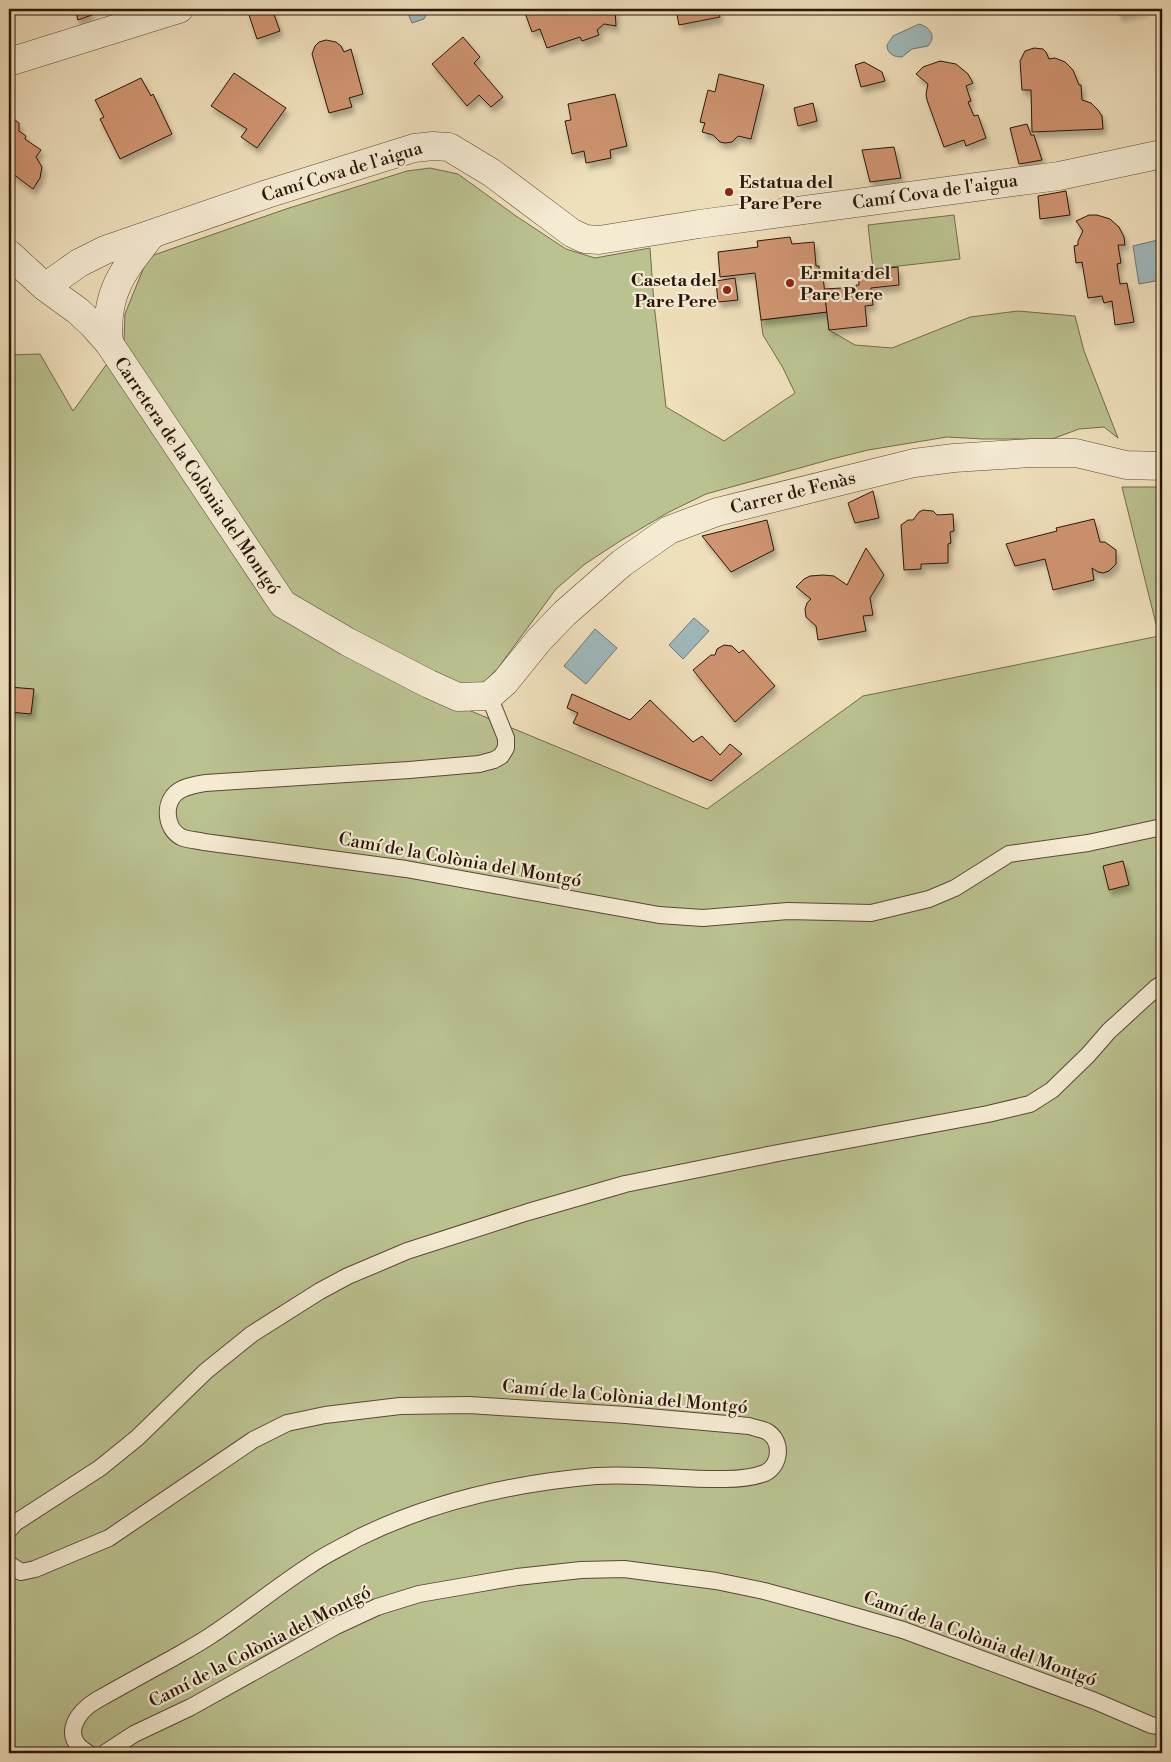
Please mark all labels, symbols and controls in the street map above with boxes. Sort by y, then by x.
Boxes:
street label: Camí Cova de l'aigua [259,136,426,207]
street label: Camí Cova de l'aigua [851,169,1020,215]
place label: Estatua del Pare Pere [739,171,833,215]
marker: Estatua del Pare Pere [723,186,735,198]
place label: Ermita del Pare Pere [800,262,891,306]
place label: Caseta del Pare Pere [631,269,717,313]
marker: Ermita del Pare Pere [784,277,796,289]
marker: Caseta del Pare Pere [721,284,733,296]
street label: Carretera de la Colònia del Montgó [109,353,285,599]
street label: Carrer de Fenàs [728,466,858,520]
street label: Camí de la Colònia del Montgó [337,827,583,893]
street label: Camí de la Colònia del Montgó [501,1375,749,1419]
street label: Camí de la Colònia del Montgó [145,1581,375,1713]
street label: Camí de la Colònia del Montgó [860,1586,1100,1692]

